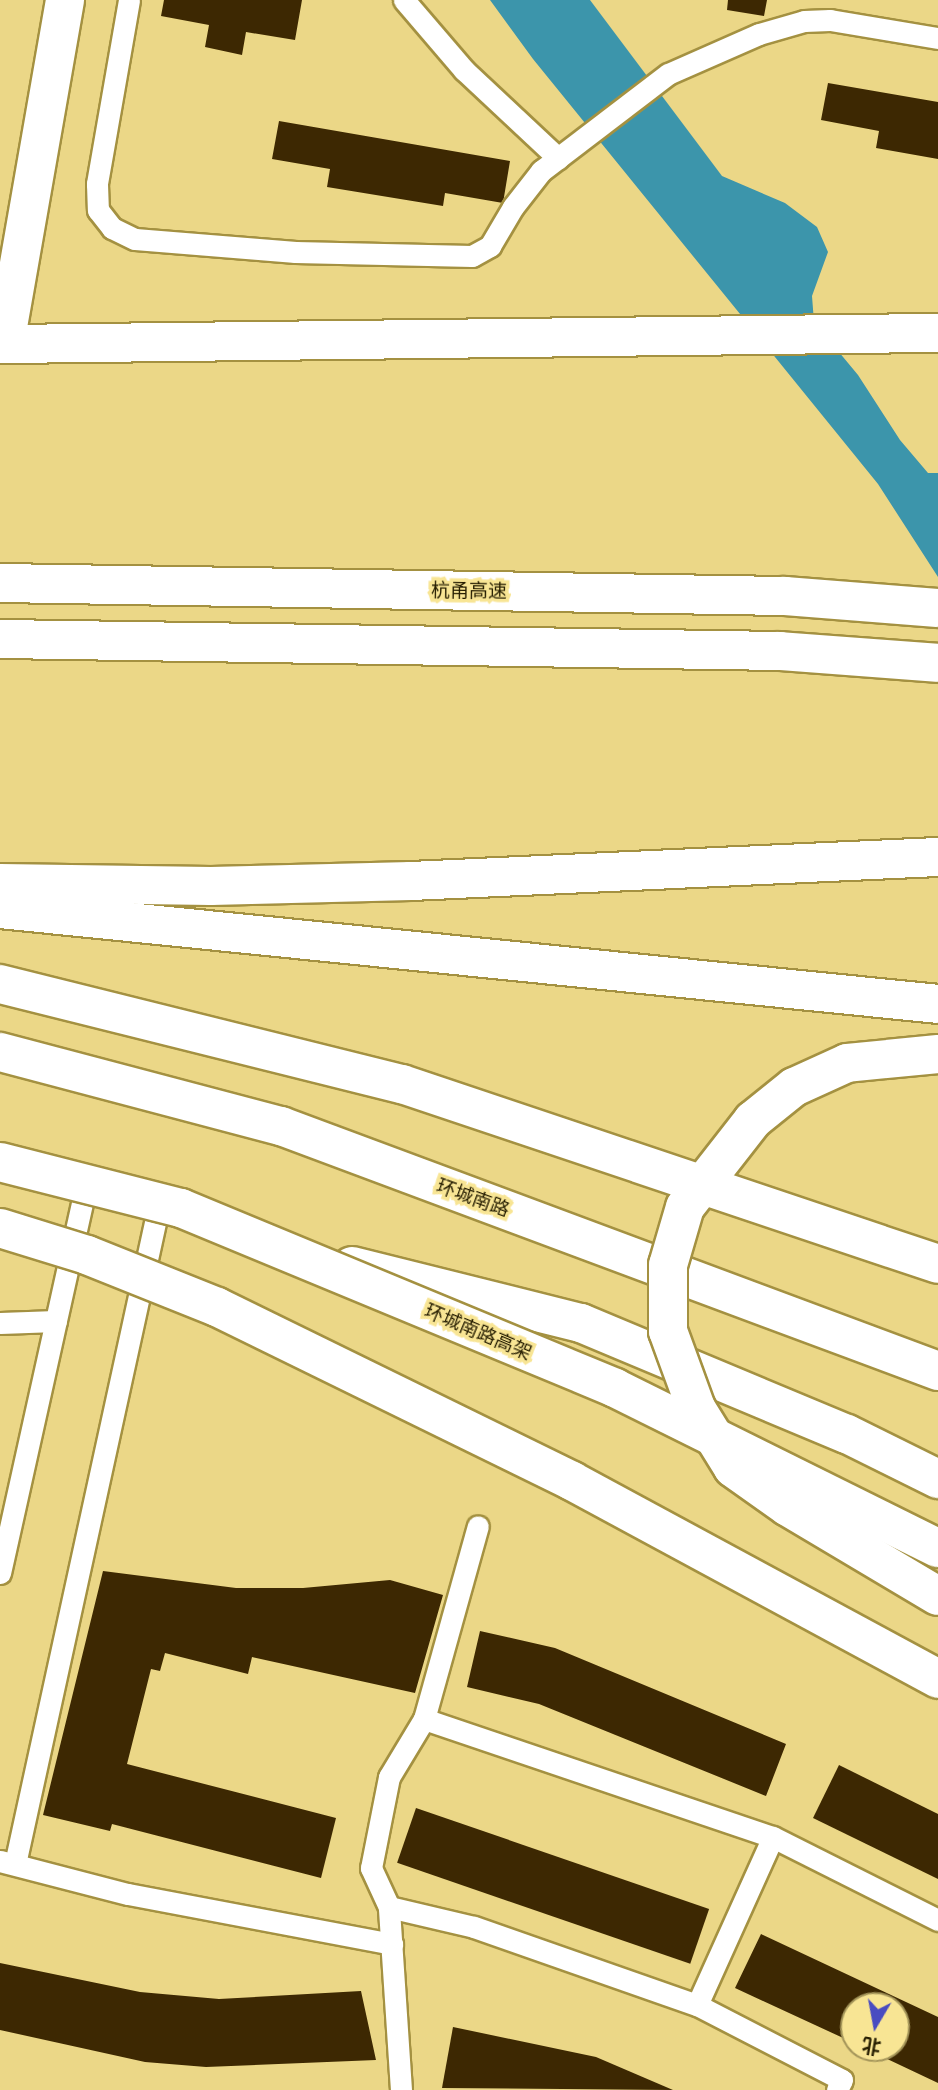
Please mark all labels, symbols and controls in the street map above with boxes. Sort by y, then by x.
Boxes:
street label: 杭甬高速 [431,579,507,603]
street label: 环城南路 [433,1174,513,1222]
street label: 环城南路高架 [421,1299,535,1365]
north arrow [840,1992,910,2062]
text: 北 [860,2033,883,2059]

